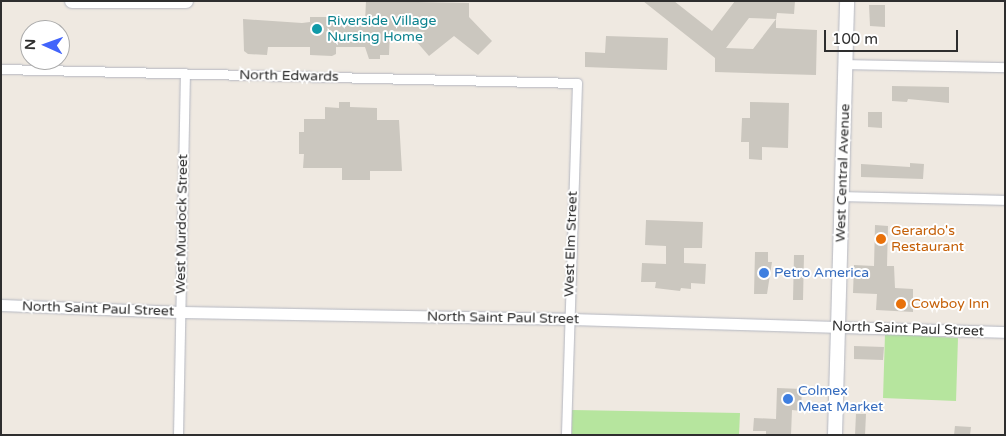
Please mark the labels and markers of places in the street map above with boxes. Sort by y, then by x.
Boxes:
place label: Riverside Village Nursing Home [327,13,436,46]
marker: Riverside Village Nursing Home [311,23,323,35]
place label: Gerardo's Restaurant [891,223,964,256]
marker: Gerardo's Restaurant [875,233,887,245]
place label: Petro America [774,265,869,281]
marker: Petro America [758,267,770,279]
place label: Cowboy Inn [911,296,989,312]
marker: Cowboy Inn [895,298,907,310]
place label: Colmex Meat Market [798,383,883,416]
marker: Colmex Meat Market [782,393,794,405]

